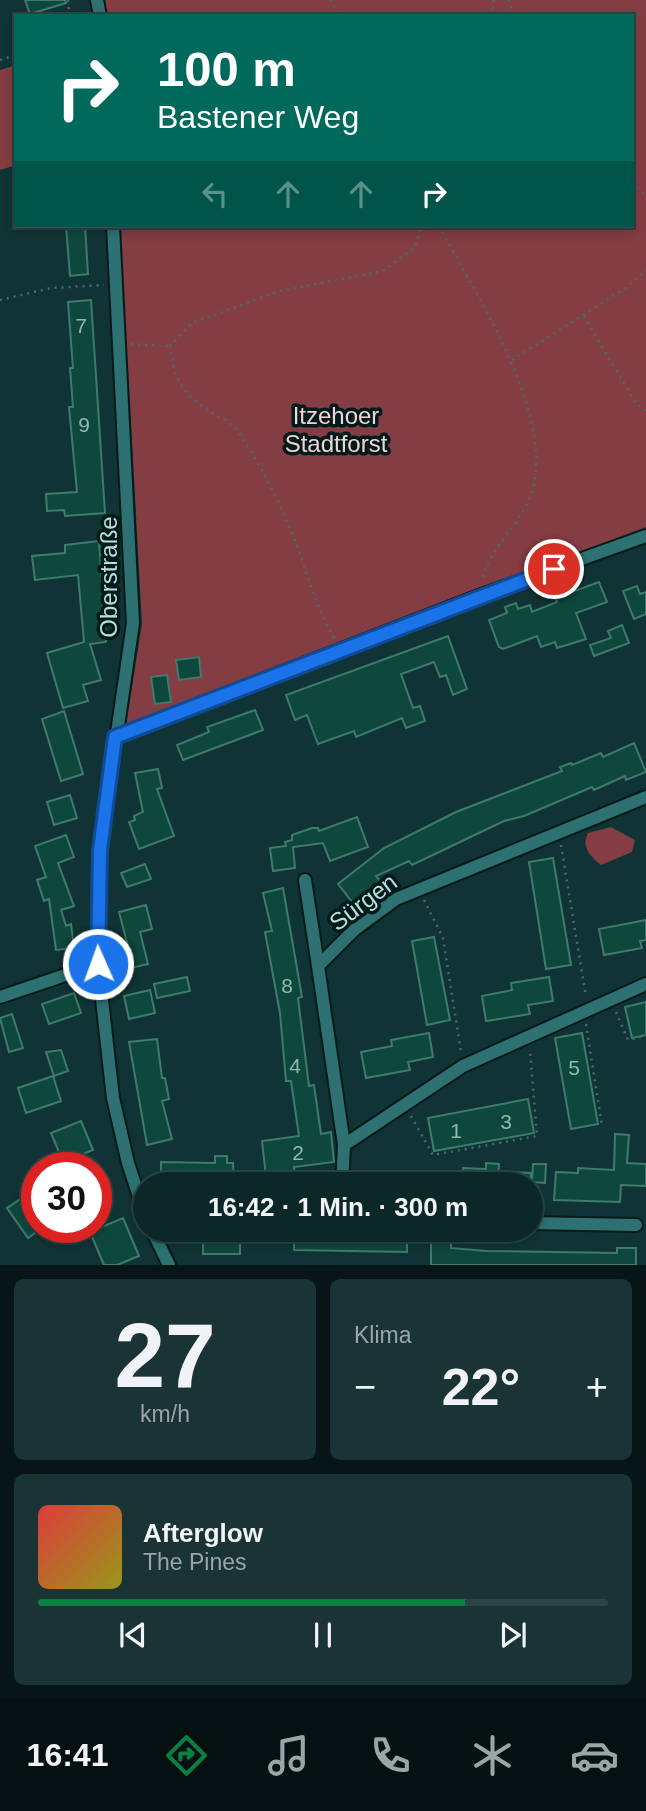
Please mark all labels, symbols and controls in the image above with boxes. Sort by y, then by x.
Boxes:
icon: right [42,42,133,133]
text: 100 m [157,42,296,96]
text: Bastener Weg [157,99,359,135]
icon: left [196,175,234,213]
icon: ahead [269,175,307,213]
icon: ahead [342,175,380,213]
icon: right [415,175,453,213]
house number: 7 [75,314,87,337]
park label: Itzehoer Stadtforst [285,402,388,457]
house number: 9 [78,413,90,436]
street label: Oberstraße [95,516,122,638]
pin [524,539,584,599]
icon: arrive [535,550,573,588]
street label: Sürgen [324,868,402,936]
position arrow [61,927,135,1001]
house number: 8 [281,974,293,997]
house number: 4 [289,1054,301,1077]
house number: 5 [568,1056,580,1079]
house number: 3 [500,1110,512,1133]
house number: 1 [450,1119,462,1142]
house number: 2 [292,1141,304,1164]
speed limit sign: 30 [21,1152,112,1243]
text: 16:42 · 1 Min. · 300 m [208,1192,468,1222]
text: 27 [114,1305,216,1406]
text: Klima [354,1322,412,1348]
text: 22° [442,1358,520,1416]
text: − [354,1366,376,1408]
text: + [586,1366,608,1408]
text: km/h [140,1401,190,1427]
text: Afterglow [143,1518,263,1548]
text: The Pines [143,1549,247,1575]
icon: previous [114,1616,152,1654]
icon: pause [304,1616,342,1654]
icon: next [494,1616,532,1654]
icon: directions [162,1731,211,1780]
icon: music [264,1731,313,1780]
icon: phone [366,1731,415,1780]
icon: climate [468,1731,517,1780]
icon: car [570,1731,619,1780]
text: 16:41 [27,1737,108,1773]

